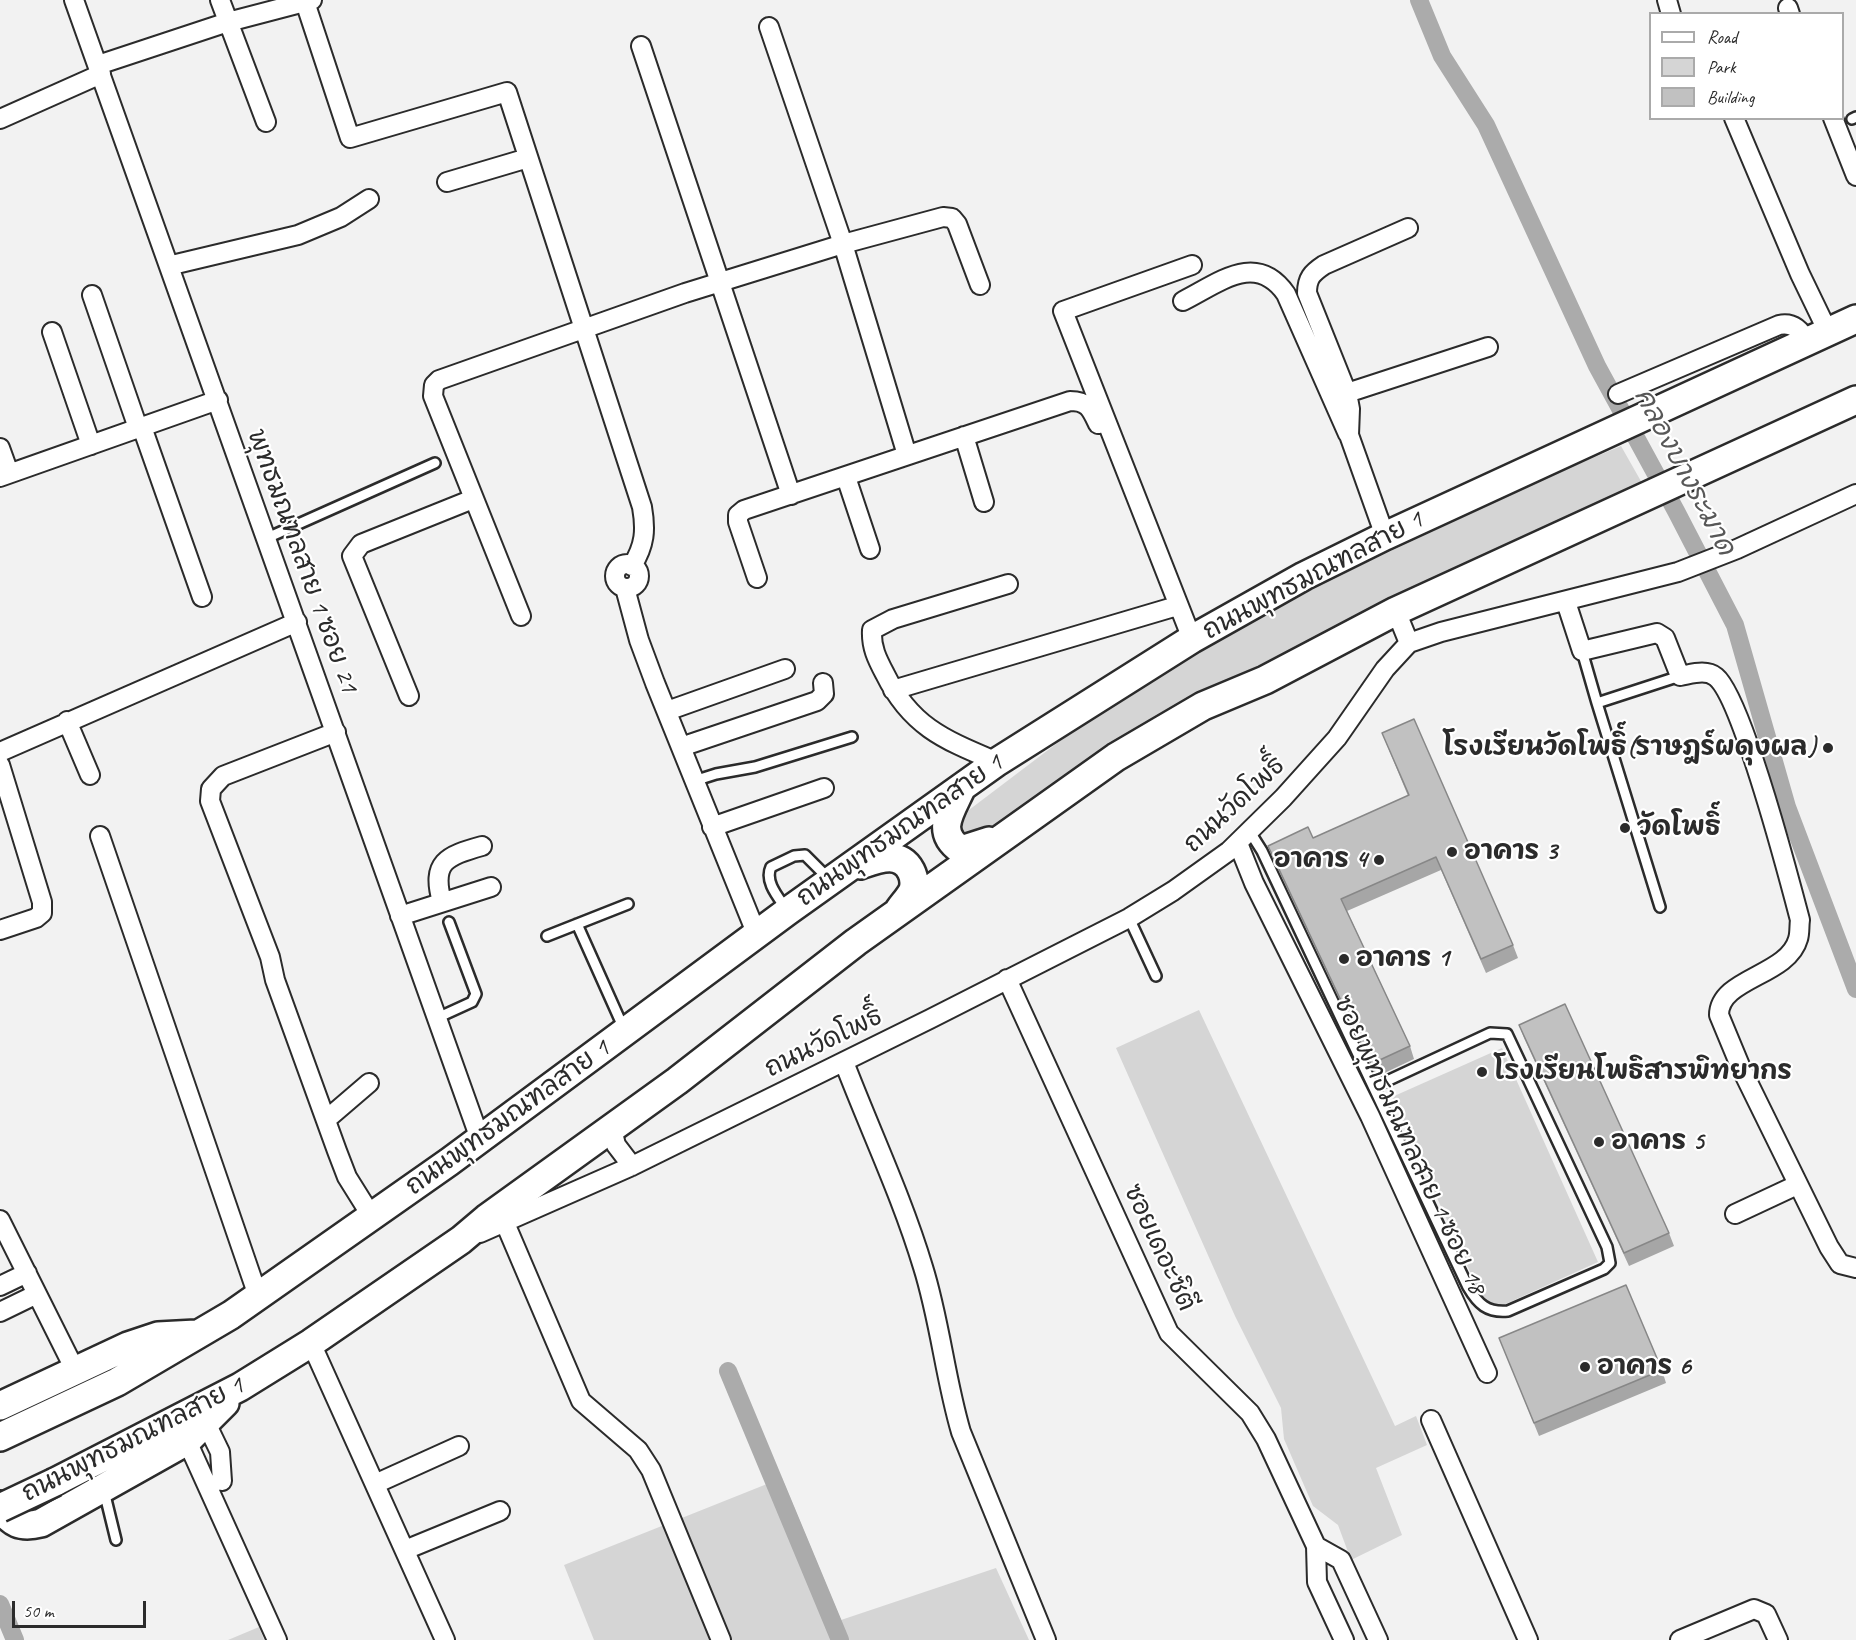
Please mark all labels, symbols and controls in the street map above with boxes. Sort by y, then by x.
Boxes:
legend [1649,12,1844,120]
text: Road [1707,26,1737,48]
text: Park [1707,56,1736,78]
text: Building [1707,86,1754,108]
water label: คลองบางระมาด [1626,383,1742,561]
street label: พุทธมณฑลสาย 1 ซอย 21 [240,425,364,697]
street label: ถนนพุทธมณฑลสาย 1 [1198,505,1428,647]
place label: โรงเรียนวัดโพธิ์(ราษฎร์ผดุงผล) [1443,732,1816,764]
marker: โรงเรียนวัดโพธิ์(ราษฎร์ผดุงผล) [1821,741,1835,755]
street label: ถนนพุทธมณฑลสาย 1 [791,748,1009,914]
street label: ถนนวัดโพธิ์ [1178,750,1292,860]
place label: วัดโพธิ์ [1637,812,1721,844]
marker: วัดโพธิ์ [1618,821,1632,835]
place label: อาคาร 3 [1464,836,1557,868]
place label: อาคาร 4 [1274,844,1367,876]
marker: อาคาร 3 [1445,845,1459,859]
marker: อาคาร 4 [1372,853,1386,867]
place label: อาคาร 1 [1356,943,1449,975]
marker: อาคาร 1 [1337,952,1351,966]
street label: ซอยพุทธมณฑลสาย 1 ซอย 18 [1326,991,1492,1299]
street label: ถนนวัดโพธิ์ [760,1001,888,1085]
street label: ถนนพุทธมณฑลสาย 1 [400,1033,616,1203]
place label: โรงเรียนโพธิสารพิทยากร [1494,1056,1792,1088]
marker: โรงเรียนโพธิสารพิทยากร [1475,1065,1489,1079]
place label: อาคาร 5 [1611,1126,1704,1158]
marker: อาคาร 5 [1592,1135,1606,1149]
street label: ซอยเดอะซิตี [1116,1180,1202,1316]
place label: อาคาร 6 [1597,1351,1691,1383]
marker: อาคาร 6 [1578,1360,1592,1374]
street label: ถนนพุทธมณฑลสาย 1 [17,1371,249,1509]
scale bar [15,1589,148,1627]
text: 50 m [23,1600,54,1622]

